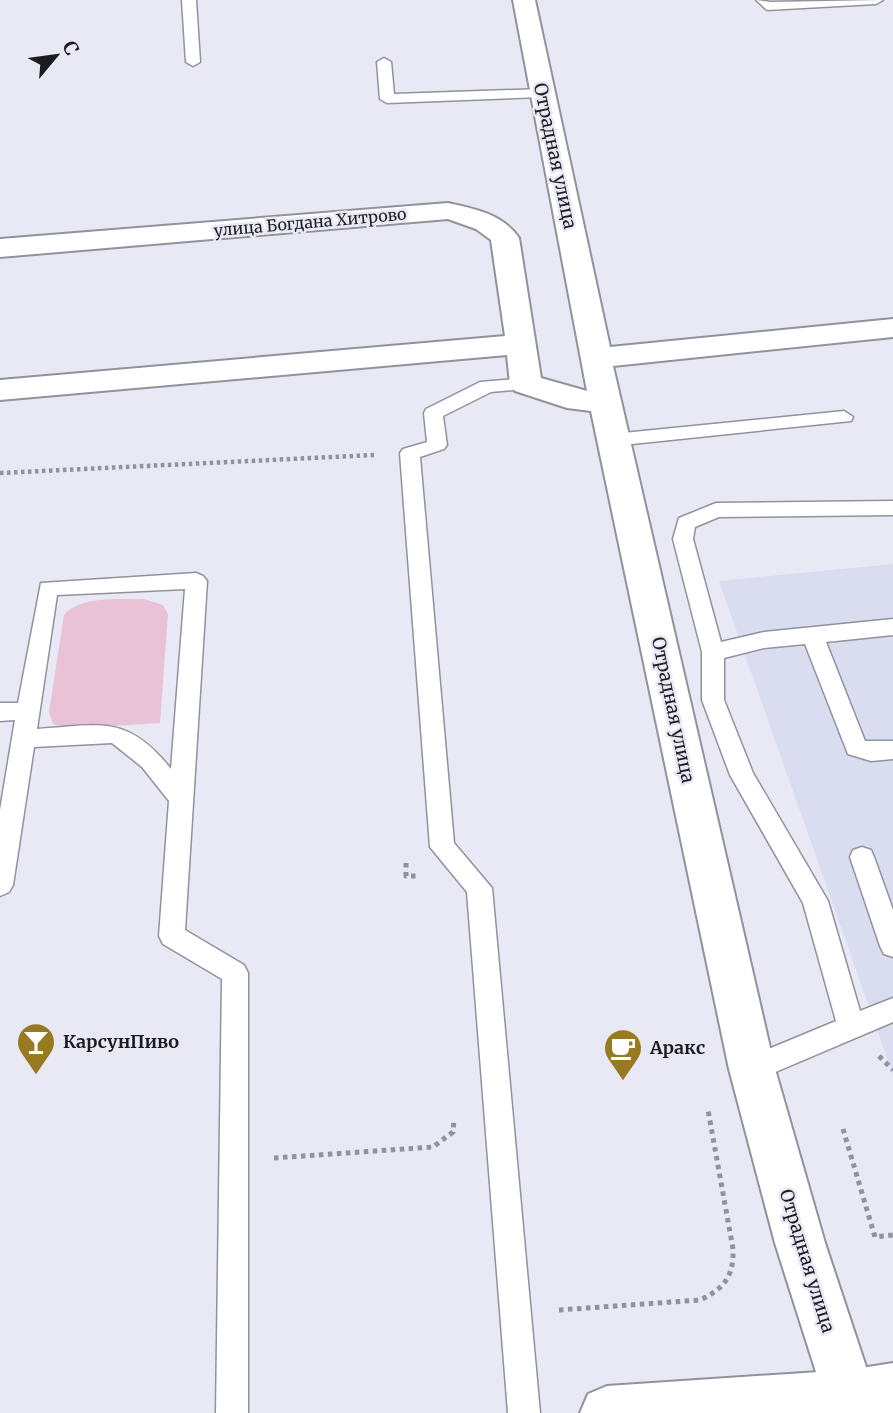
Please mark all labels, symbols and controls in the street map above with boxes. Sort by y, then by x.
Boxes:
north arrow [21,21,91,91]
text: С [57,36,84,59]
street label: Отрадная улица [529,81,582,231]
street label: улица Богдана Хитрово [213,204,407,240]
street label: Отрадная улица [647,635,700,785]
bar icon: КарсунПиво [15,1021,57,1076]
cafe icon: Аракc [602,1027,644,1082]
place label: КарсунПиво [63,1030,179,1053]
place label: Аракc [649,1036,705,1059]
street label: Отрадная улица [775,1186,840,1336]

